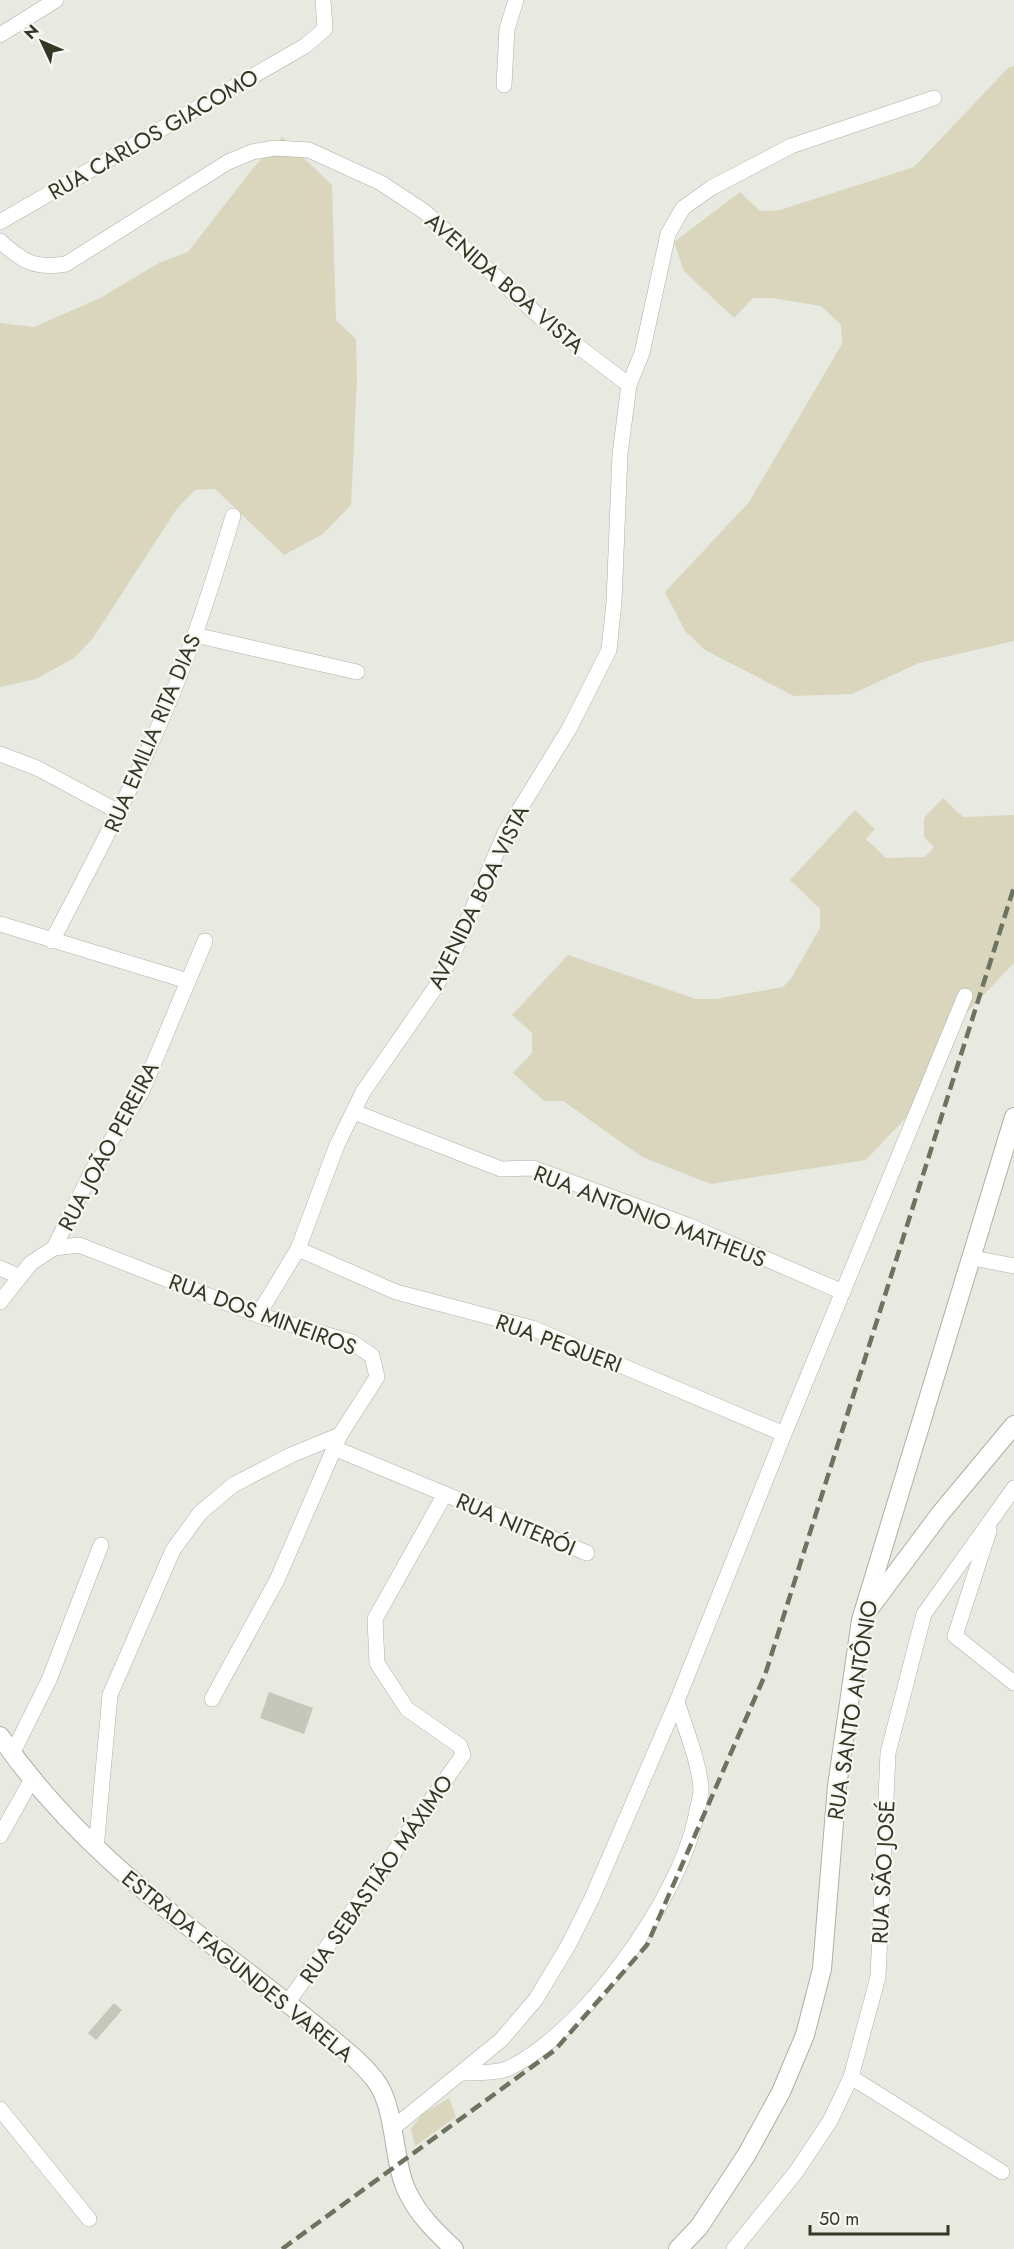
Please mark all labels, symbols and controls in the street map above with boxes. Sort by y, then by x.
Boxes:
north arrow [12,12,72,72]
text: N [19,19,44,44]
street label: RUA CARLOS GIACOMO [42,61,264,207]
street label: AVENIDA BOA VISTA [418,205,592,361]
street label: RUA EMILIA RITA DIAS [96,629,208,837]
street label: AVENIDA BOA VISTA [419,799,537,995]
street label: RUA JOÃO PEREIRA [50,1055,166,1236]
street label: RUA ANTONIO MATHEUS [529,1157,771,1275]
street label: RUA DOS MINEIROS [165,1265,361,1363]
street label: RUA PEQUERI [491,1305,627,1381]
street label: RUA NITERÓI [451,1484,581,1564]
street label: RUA SANTO ANTÔNIO [819,1598,885,1822]
street label: RUA SEBASTIÃO MÁXIMO [292,1768,460,1990]
street label: RUA SÃO JOSÉ [863,1799,903,1945]
street label: ESTRADA FAGUNDES VARELA [115,1862,361,2070]
scale bar [810,2198,948,2236]
text: 50 m [819,2206,859,2232]

